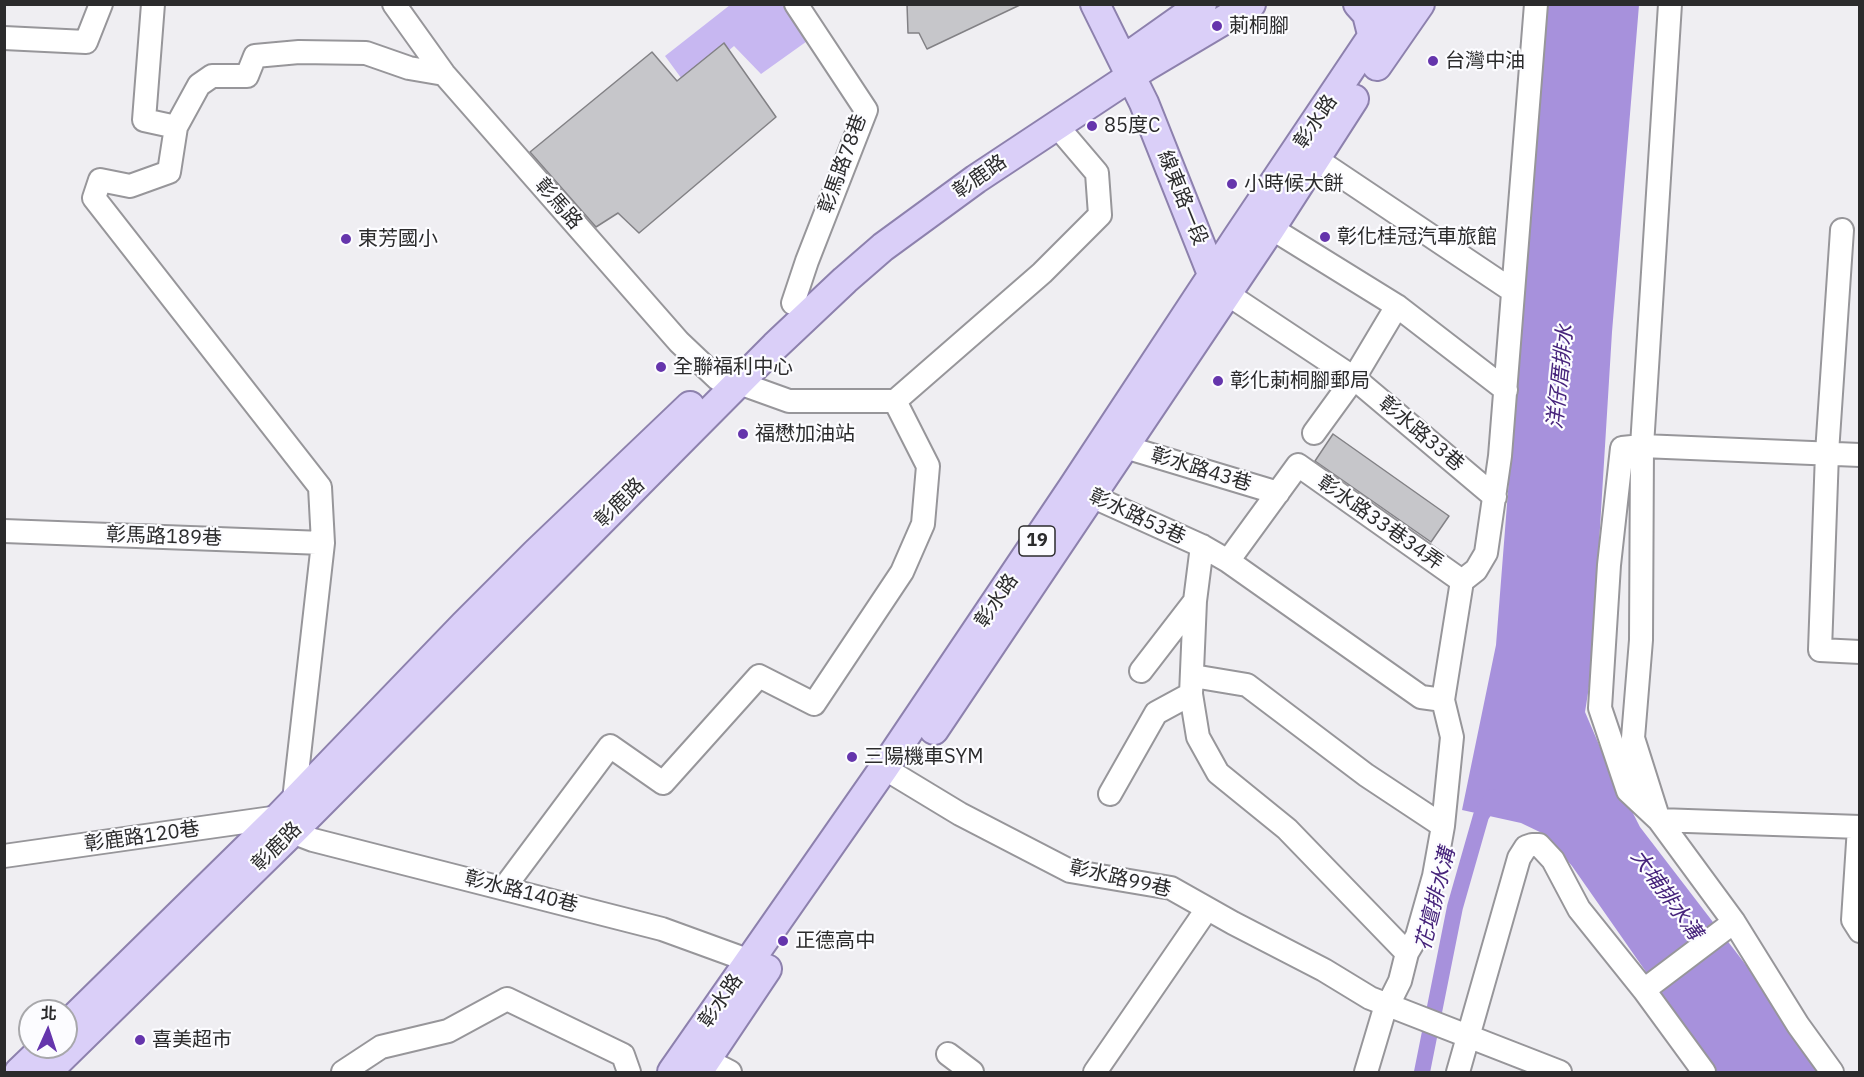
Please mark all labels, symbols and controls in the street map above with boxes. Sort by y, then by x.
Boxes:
place label: 莿桐腳 [1229,14,1289,38]
marker: 莿桐腳 [1210,19,1224,33]
place label: 台灣中油 [1445,49,1525,73]
marker: 台灣中油 [1426,54,1440,68]
street label: 彰水路 [1289,90,1343,154]
street label: 彰馬路78巷 [814,111,872,217]
place label: 85度C [1104,114,1160,138]
marker: 85度C [1085,119,1099,133]
street label: 線東路一段 [1152,147,1212,249]
street label: 彰鹿路 [949,150,1011,204]
place label: 小時候大餅 [1244,172,1344,196]
street label: 彰馬路 [529,173,587,235]
marker: 小時候大餅 [1225,177,1239,191]
place label: 彰化桂冠汽車旅館 [1337,225,1497,249]
place label: 東芳國小 [358,227,438,251]
marker: 彰化桂冠汽車旅館 [1318,230,1332,244]
marker: 東芳國小 [339,232,353,246]
water label: 洋仔厝排水 [1543,323,1579,431]
place label: 全聯福利中心 [673,355,793,379]
marker: 全聯福利中心 [654,360,668,374]
place label: 彰化莿桐腳郵局 [1230,369,1370,393]
marker: 彰化莿桐腳郵局 [1211,374,1225,388]
street label: 彰水路33巷 [1373,391,1469,477]
place label: 福懋加油站 [755,422,855,446]
marker: 福懋加油站 [736,427,750,441]
street label: 彰水路43巷 [1148,443,1254,497]
street label: 彰水路33巷34弄 [1312,471,1448,575]
street label: 彰鹿路 [590,473,650,533]
street label: 彰水路53巷 [1085,484,1189,550]
street label: 彰馬路189巷 [106,523,222,551]
road number: 19 [1019,526,1055,556]
street label: 彰水路 [970,569,1024,633]
place label: 三陽機車SYM [864,745,984,769]
marker: 三陽機車SYM [845,750,859,764]
street label: 彰鹿路120巷 [83,817,201,857]
street label: 彰鹿路 [247,817,307,877]
water label: 花壇排水溝 [1411,845,1461,953]
water label: 大埔排水溝 [1625,845,1707,945]
street label: 彰水路99巷 [1067,856,1173,902]
street label: 彰水路140巷 [462,866,580,918]
place label: 正德高中 [795,929,875,953]
marker: 正德高中 [776,934,790,948]
street label: 彰水路 [694,970,748,1032]
north arrow [18,999,78,1059]
text: 北 [40,1003,57,1023]
place label: 喜美超市 [152,1028,232,1052]
marker: 喜美超市 [133,1033,147,1047]

